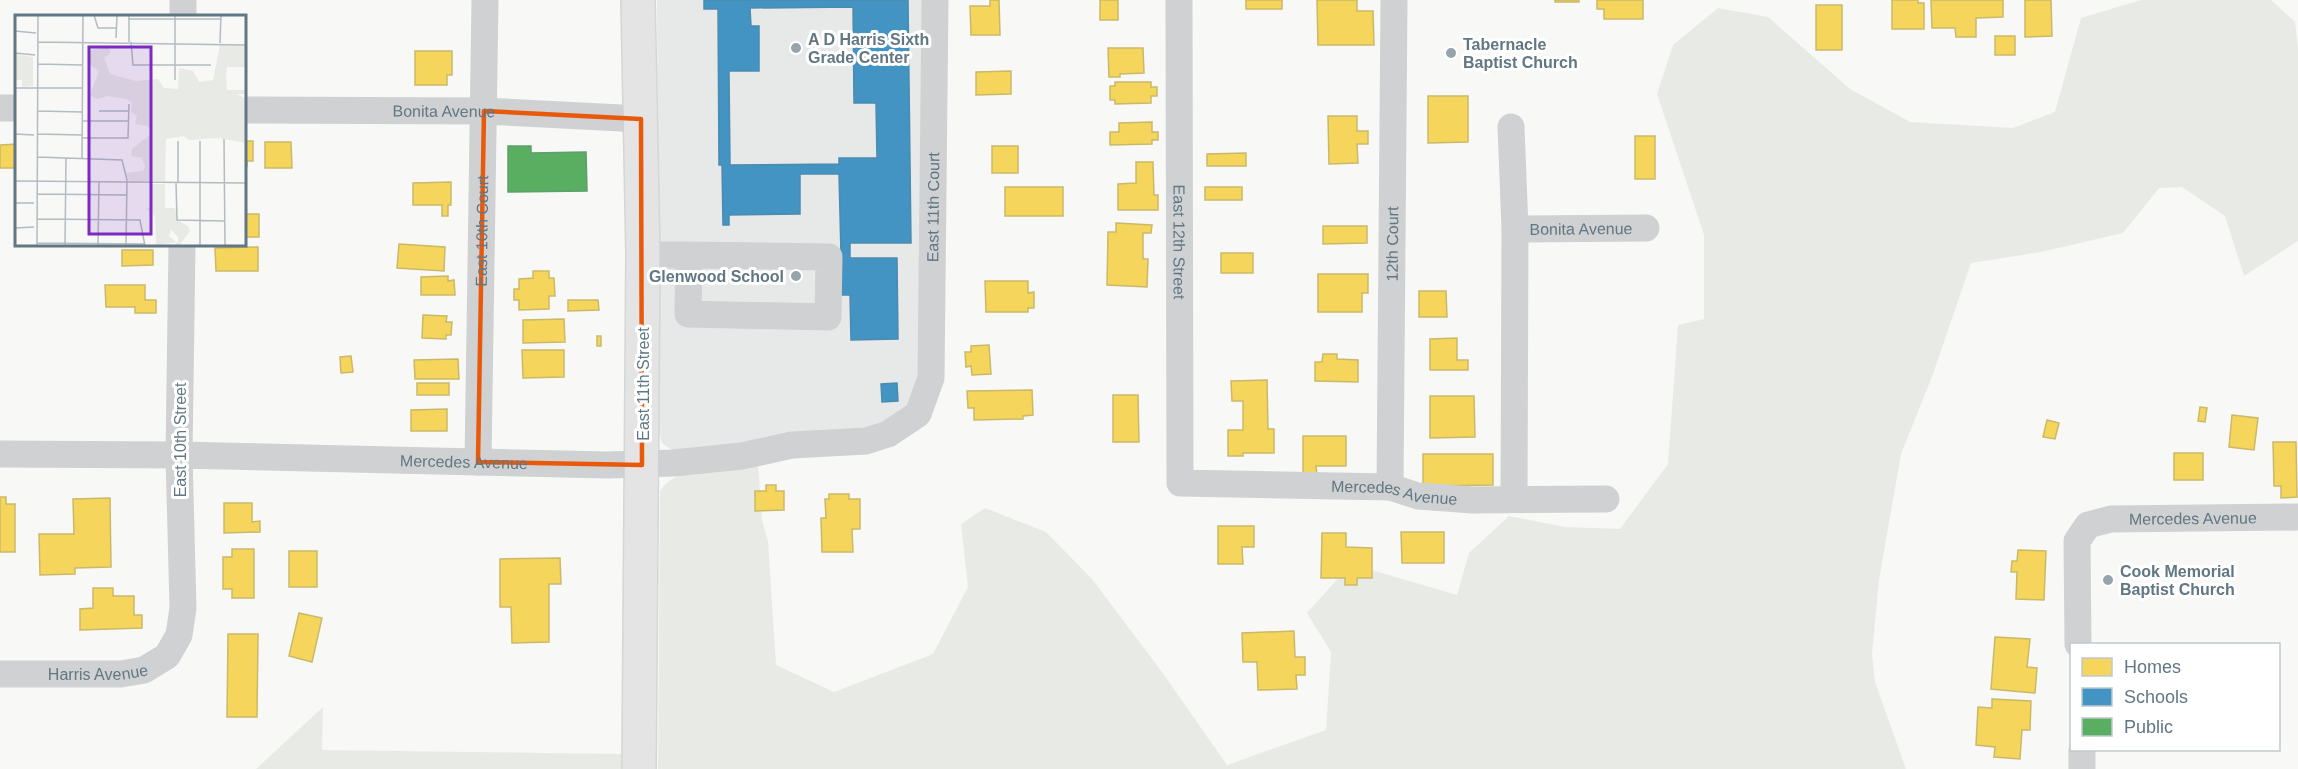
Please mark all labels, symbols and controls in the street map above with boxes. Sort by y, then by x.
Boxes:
inset map [15,15,246,246]
place label: A D Harris Sixth Grade Center [808,31,929,66]
place label: Tabernacle Baptist Church [1463,36,1578,71]
marker: A D Harris Sixth Grade Center [789,41,803,55]
marker: Tabernacle Baptist Church [1444,46,1458,60]
street label: Bonita Avenue [392,102,496,120]
street label: East 11th Court [924,152,942,262]
street label: East 10th Court [472,175,491,287]
street label: East 12th Street [1171,185,1188,300]
street label: 12th Court [1383,206,1401,281]
street label: Bonita Avenue [1529,220,1633,237]
place label: Glenwood School [649,268,784,285]
marker: Glenwood School [789,269,803,283]
street label: East 11th Street [635,327,652,441]
street label: East 10th Street [172,382,189,497]
street label: Mercedes Avenue [400,452,528,472]
street label: Mercedes Avenue [1331,477,1458,507]
street label: Mercedes Avenue [2129,509,2257,527]
place label: Cook Memorial Baptist Church [2120,563,2235,598]
marker: Cook Memorial Baptist Church [2101,573,2115,587]
legend [2070,643,2280,751]
text: Homes [2124,657,2181,677]
street label: Harris Avenue [48,661,149,683]
text: Schools [2124,687,2188,707]
text: Public [2124,717,2173,737]

